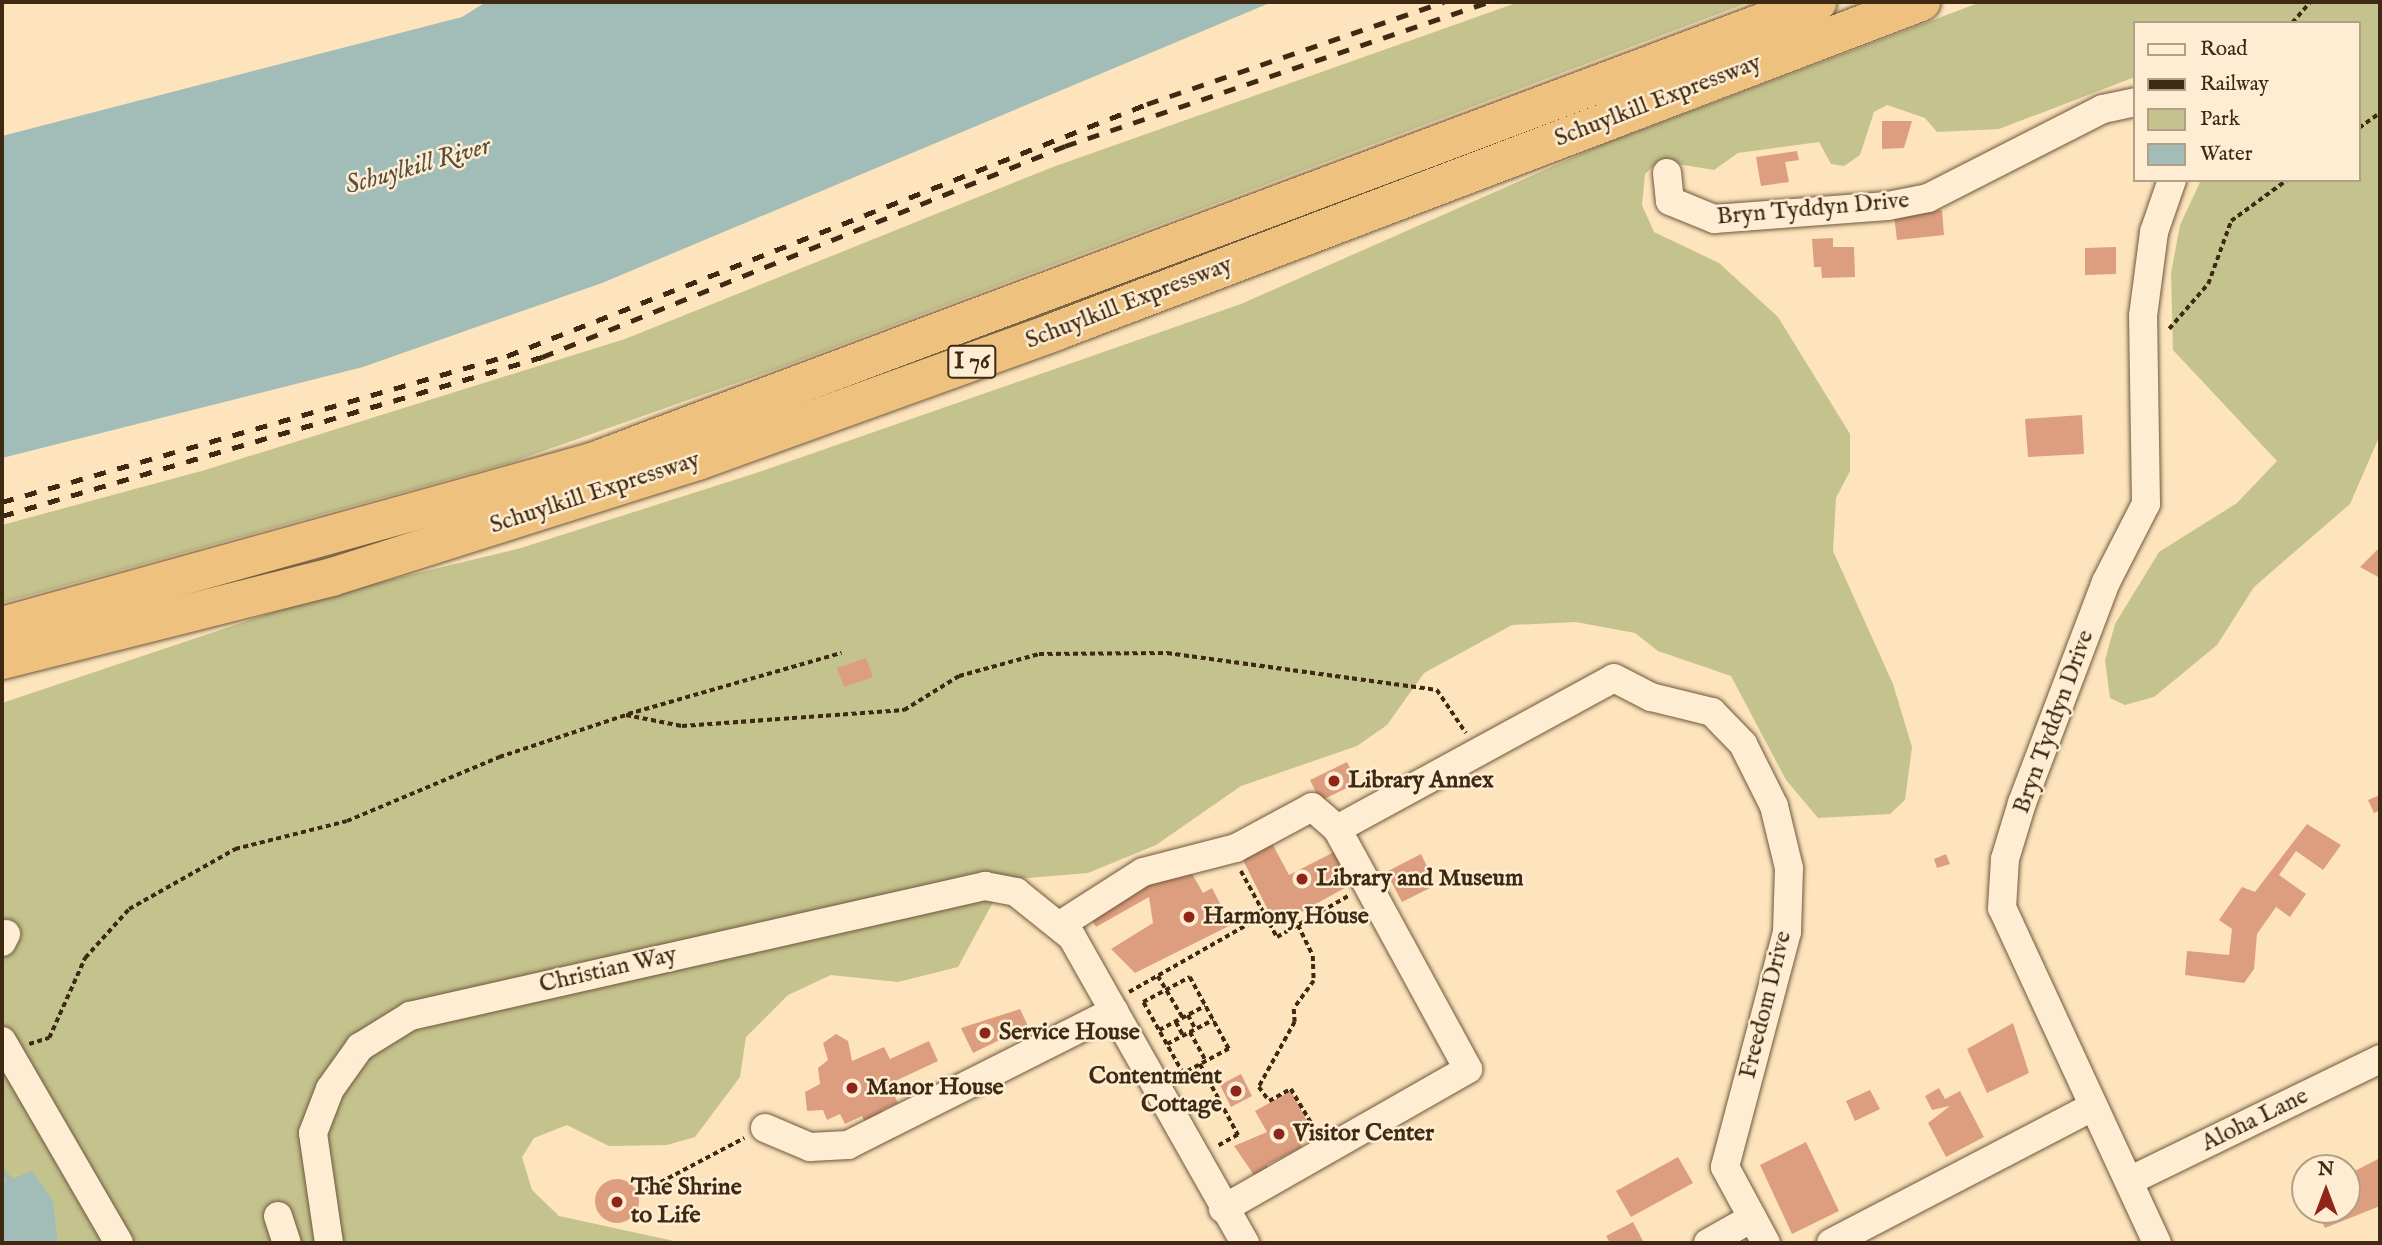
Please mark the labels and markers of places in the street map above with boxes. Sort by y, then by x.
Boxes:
place label: Library Annex [1348,767,1494,795]
marker: Library Annex [1326,773,1342,789]
place label: Library and Museum [1316,865,1524,893]
marker: Library and Museum [1294,871,1310,887]
place label: Harmony House [1203,903,1369,931]
marker: Harmony House [1181,909,1197,925]
place label: Service House [999,1019,1140,1047]
marker: Service House [977,1025,993,1041]
place label: Contentment Cottage [1089,1063,1222,1119]
place label: Manor House [866,1074,1004,1102]
marker: Manor House [844,1080,860,1096]
marker: Contentment Cottage [1228,1083,1244,1099]
place label: Visitor Center [1293,1120,1434,1148]
marker: Visitor Center [1271,1126,1287,1142]
place label: The Shrine to Life [631,1174,742,1230]
marker: The Shrine to Life [609,1194,625,1210]

